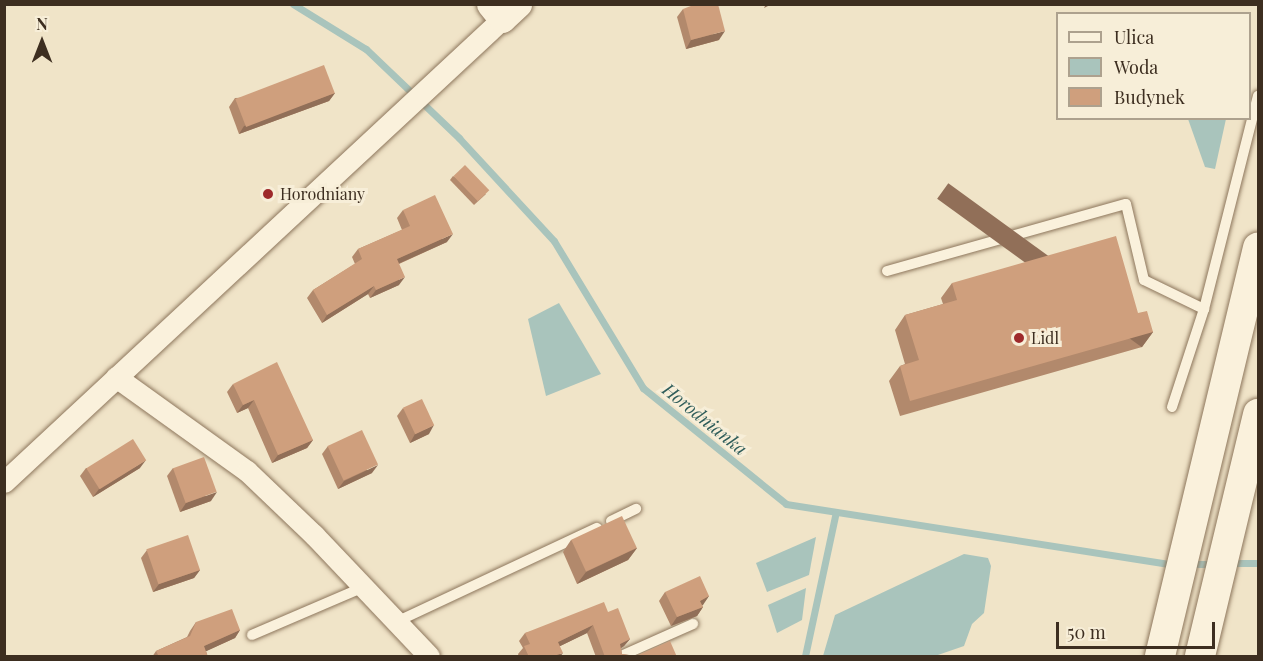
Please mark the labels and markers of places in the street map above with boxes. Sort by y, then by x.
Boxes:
place label: Horodniany [280,184,365,204]
marker: Horodniany [261,187,275,201]
place label: Lidl [1031,328,1059,348]
marker: Lidl [1012,331,1026,345]

